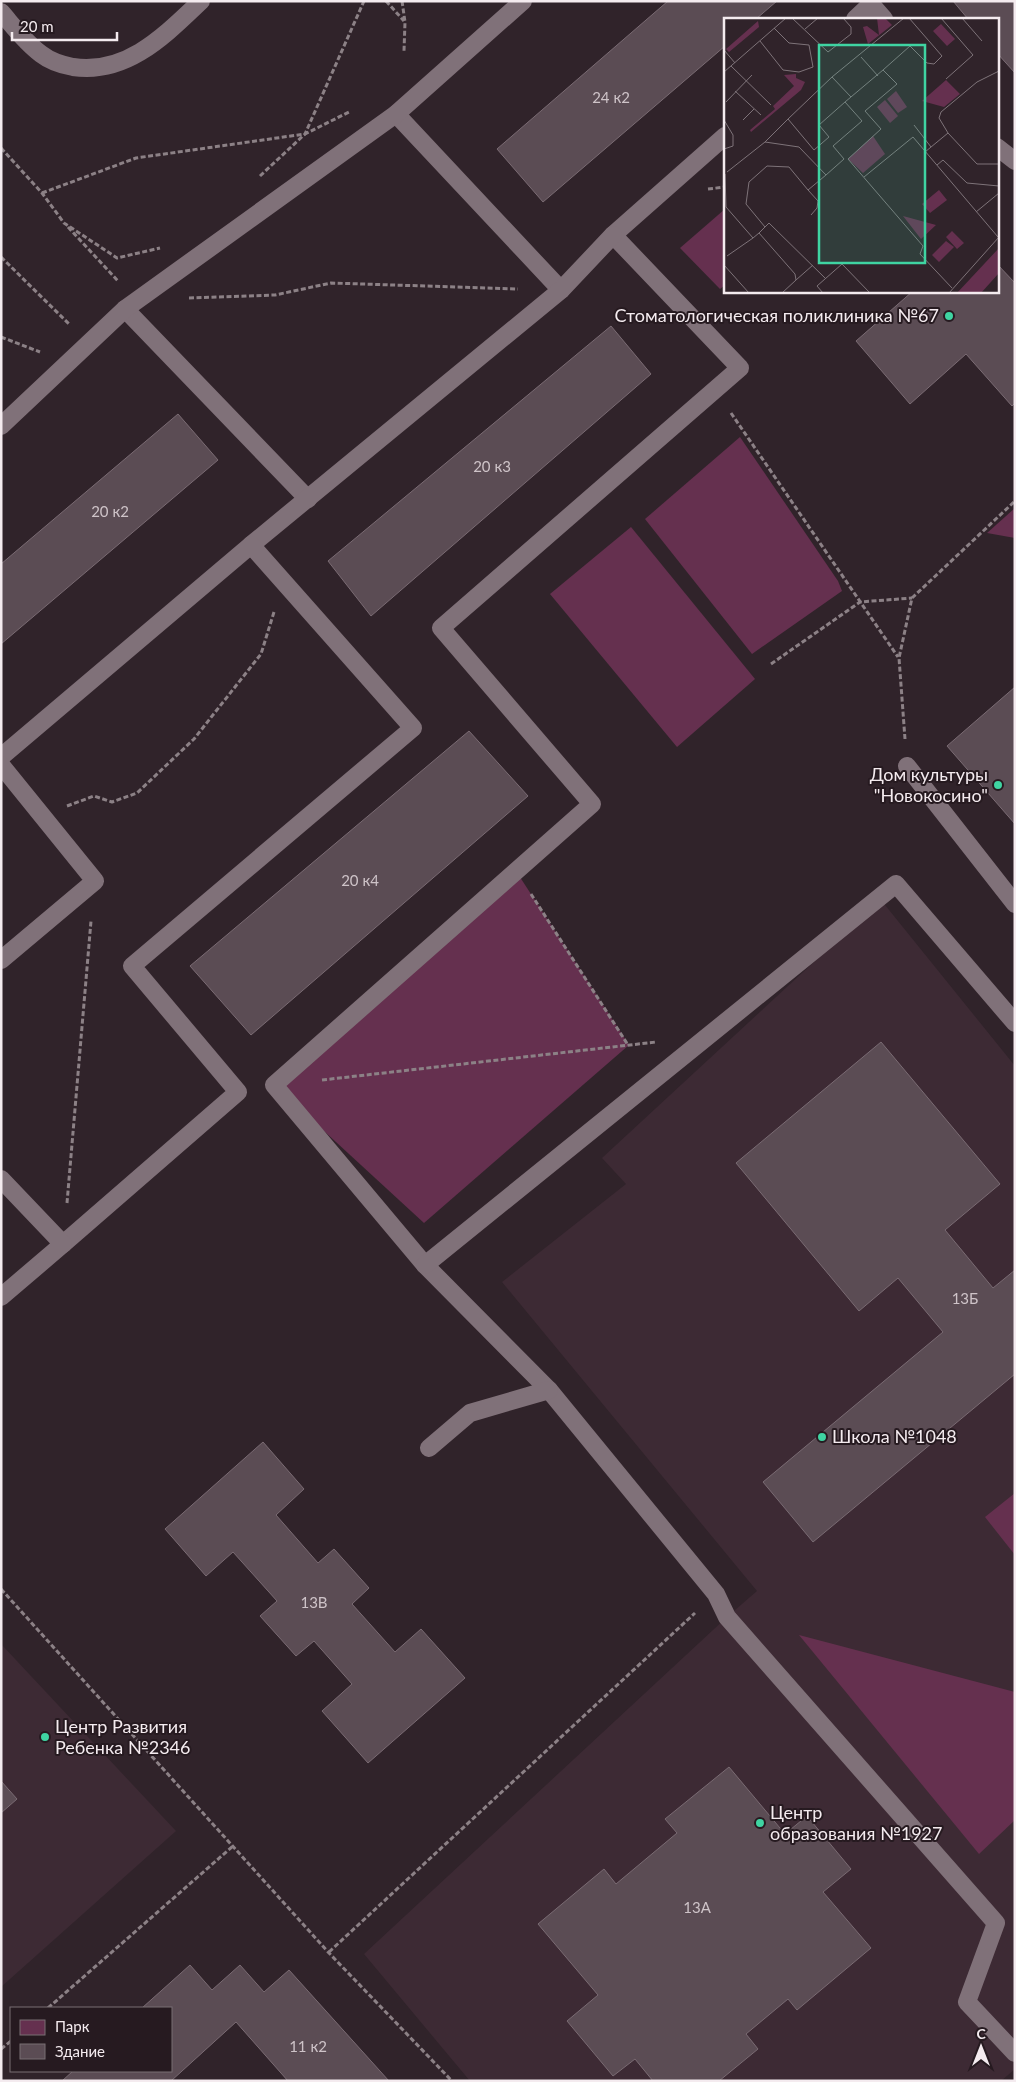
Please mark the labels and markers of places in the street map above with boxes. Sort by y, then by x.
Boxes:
place label: Стоматологическая поликлиника №67 [614,304,939,326]
marker: Стоматологическая поликлиника №67 [943,310,955,322]
place label: Дом культуры "Новокосино" [870,763,988,806]
marker: Дом культуры "Новокосино" [992,779,1004,791]
place label: Школа №1048 [832,1425,957,1447]
marker: Школа №1048 [816,1431,828,1443]
place label: Центр Развития Ребенка №2346 [55,1715,190,1758]
marker: Центр Развития Ребенка №2346 [39,1731,51,1743]
place label: Центр образования №1927 [770,1801,943,1844]
marker: Центр образования №1927 [754,1817,766,1829]

